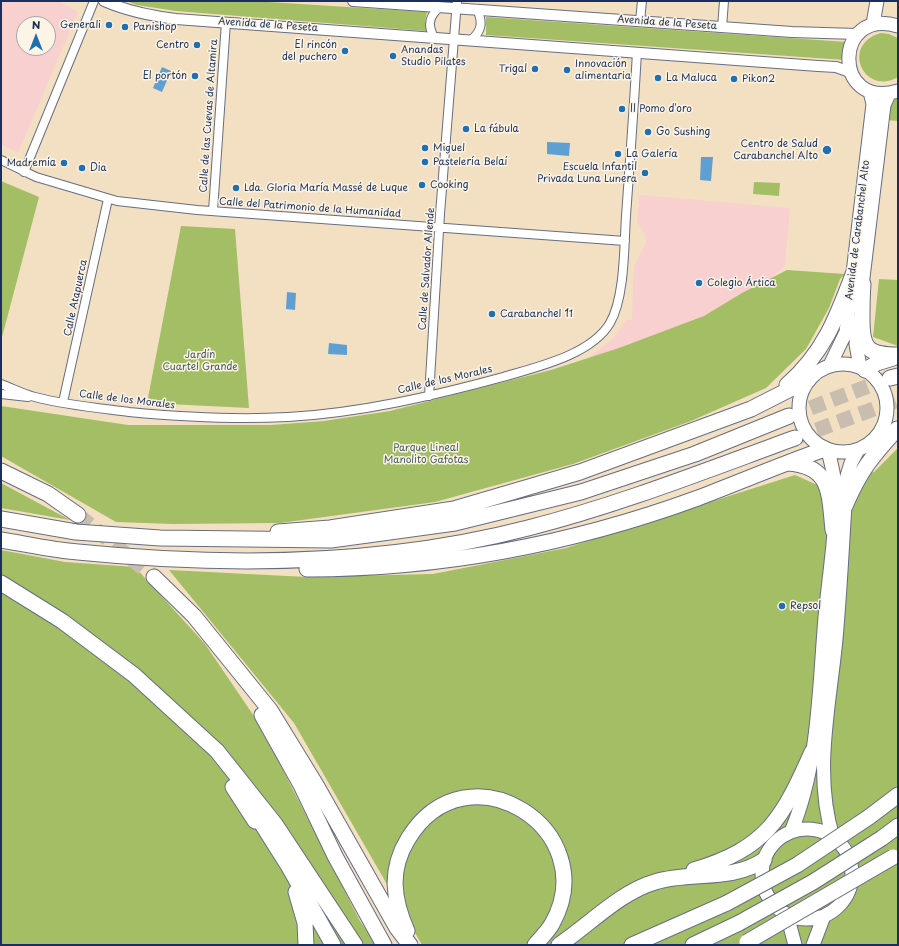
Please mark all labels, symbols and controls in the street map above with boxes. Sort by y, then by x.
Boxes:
street label: Avenida de la Peseta [617,14,717,32]
north arrow [16,16,56,56]
text: N [32,16,40,33]
street label: Avenida de la Peseta [218,16,318,34]
place label: Generali [60,19,101,31]
marker: Generali [104,20,114,30]
place label: Panishop [133,21,177,33]
marker: Panishop [120,22,130,32]
place label: Centro [156,39,189,51]
street label: Calle de las Cuevas de Altamira [198,39,220,193]
place label: El rincón del puchero [282,39,337,62]
marker: Centro [192,40,202,50]
place label: Anandas Studio Pilates [401,44,466,68]
marker: El rincón del puchero [340,46,350,56]
marker: Anandas Studio Pilates [388,51,398,61]
place label: Innovación alimentaria [575,58,631,82]
place label: Trigal [499,63,527,75]
marker: Trigal [530,64,540,74]
marker: Innovación alimentaria [562,65,572,75]
place label: El portón [143,70,187,82]
marker: El portón [190,71,200,81]
place label: La Maluca [666,72,717,84]
marker: La Maluca [653,73,663,83]
place label: Pikon2 [742,73,775,85]
marker: Pikon2 [729,74,739,84]
place label: Il Pomo d'oro [630,103,692,115]
marker: Il Pomo d'oro [617,104,627,114]
place label: La fábula [474,123,519,135]
marker: La fábula [461,124,471,134]
place label: Go Sushing [656,126,710,138]
marker: Go Sushing [643,127,653,137]
place label: Centro de Salud Carabanchel Alto [733,138,818,162]
place label: Miguel [433,142,465,154]
marker: Miguel [420,143,430,153]
marker: Centro de Salud Carabanchel Alto [821,144,833,156]
place label: La Galería [626,148,678,160]
marker: La Galería [613,149,623,159]
place label: Pastelería Belaí [433,156,507,168]
place label: Madremía [7,157,56,169]
marker: Pastelería Belaí [420,157,430,167]
marker: Madremía [59,158,69,168]
street label: Avenida de Carabanchel Alto [843,159,873,301]
place label: Escuela Infantil Privada Luna Lunera [537,161,637,184]
place label: Dia [90,162,107,174]
marker: Dia [77,163,87,173]
marker: Escuela Infantil Privada Luna Lunera [640,168,650,178]
place label: Cooking [430,179,468,191]
marker: Cooking [417,180,427,190]
place label: Lda. Gloria María Massé de Luque [244,182,408,194]
marker: Lda. Gloria María Massé de Luque [231,183,241,193]
street label: Calle del Patrimonio de la Humanidad [219,196,401,220]
street label: Calle de Salvador Allende [417,207,437,331]
street label: Calle Atapuerca [62,258,90,338]
place label: Colegio Ártica [707,277,776,289]
marker: Colegio Ártica [694,278,704,288]
place label: Carabanchel 11 [500,308,573,320]
marker: Carabanchel 11 [487,309,497,319]
park label: Jardín Cuartel Grande [162,349,238,372]
street label: Calle de los Morales [397,363,493,397]
street label: Calle de los Morales [78,388,176,412]
park label: Parque Lineal Manolito Gafotas [384,442,468,466]
place label: Repsol [790,600,821,612]
marker: Repsol [777,601,787,611]

